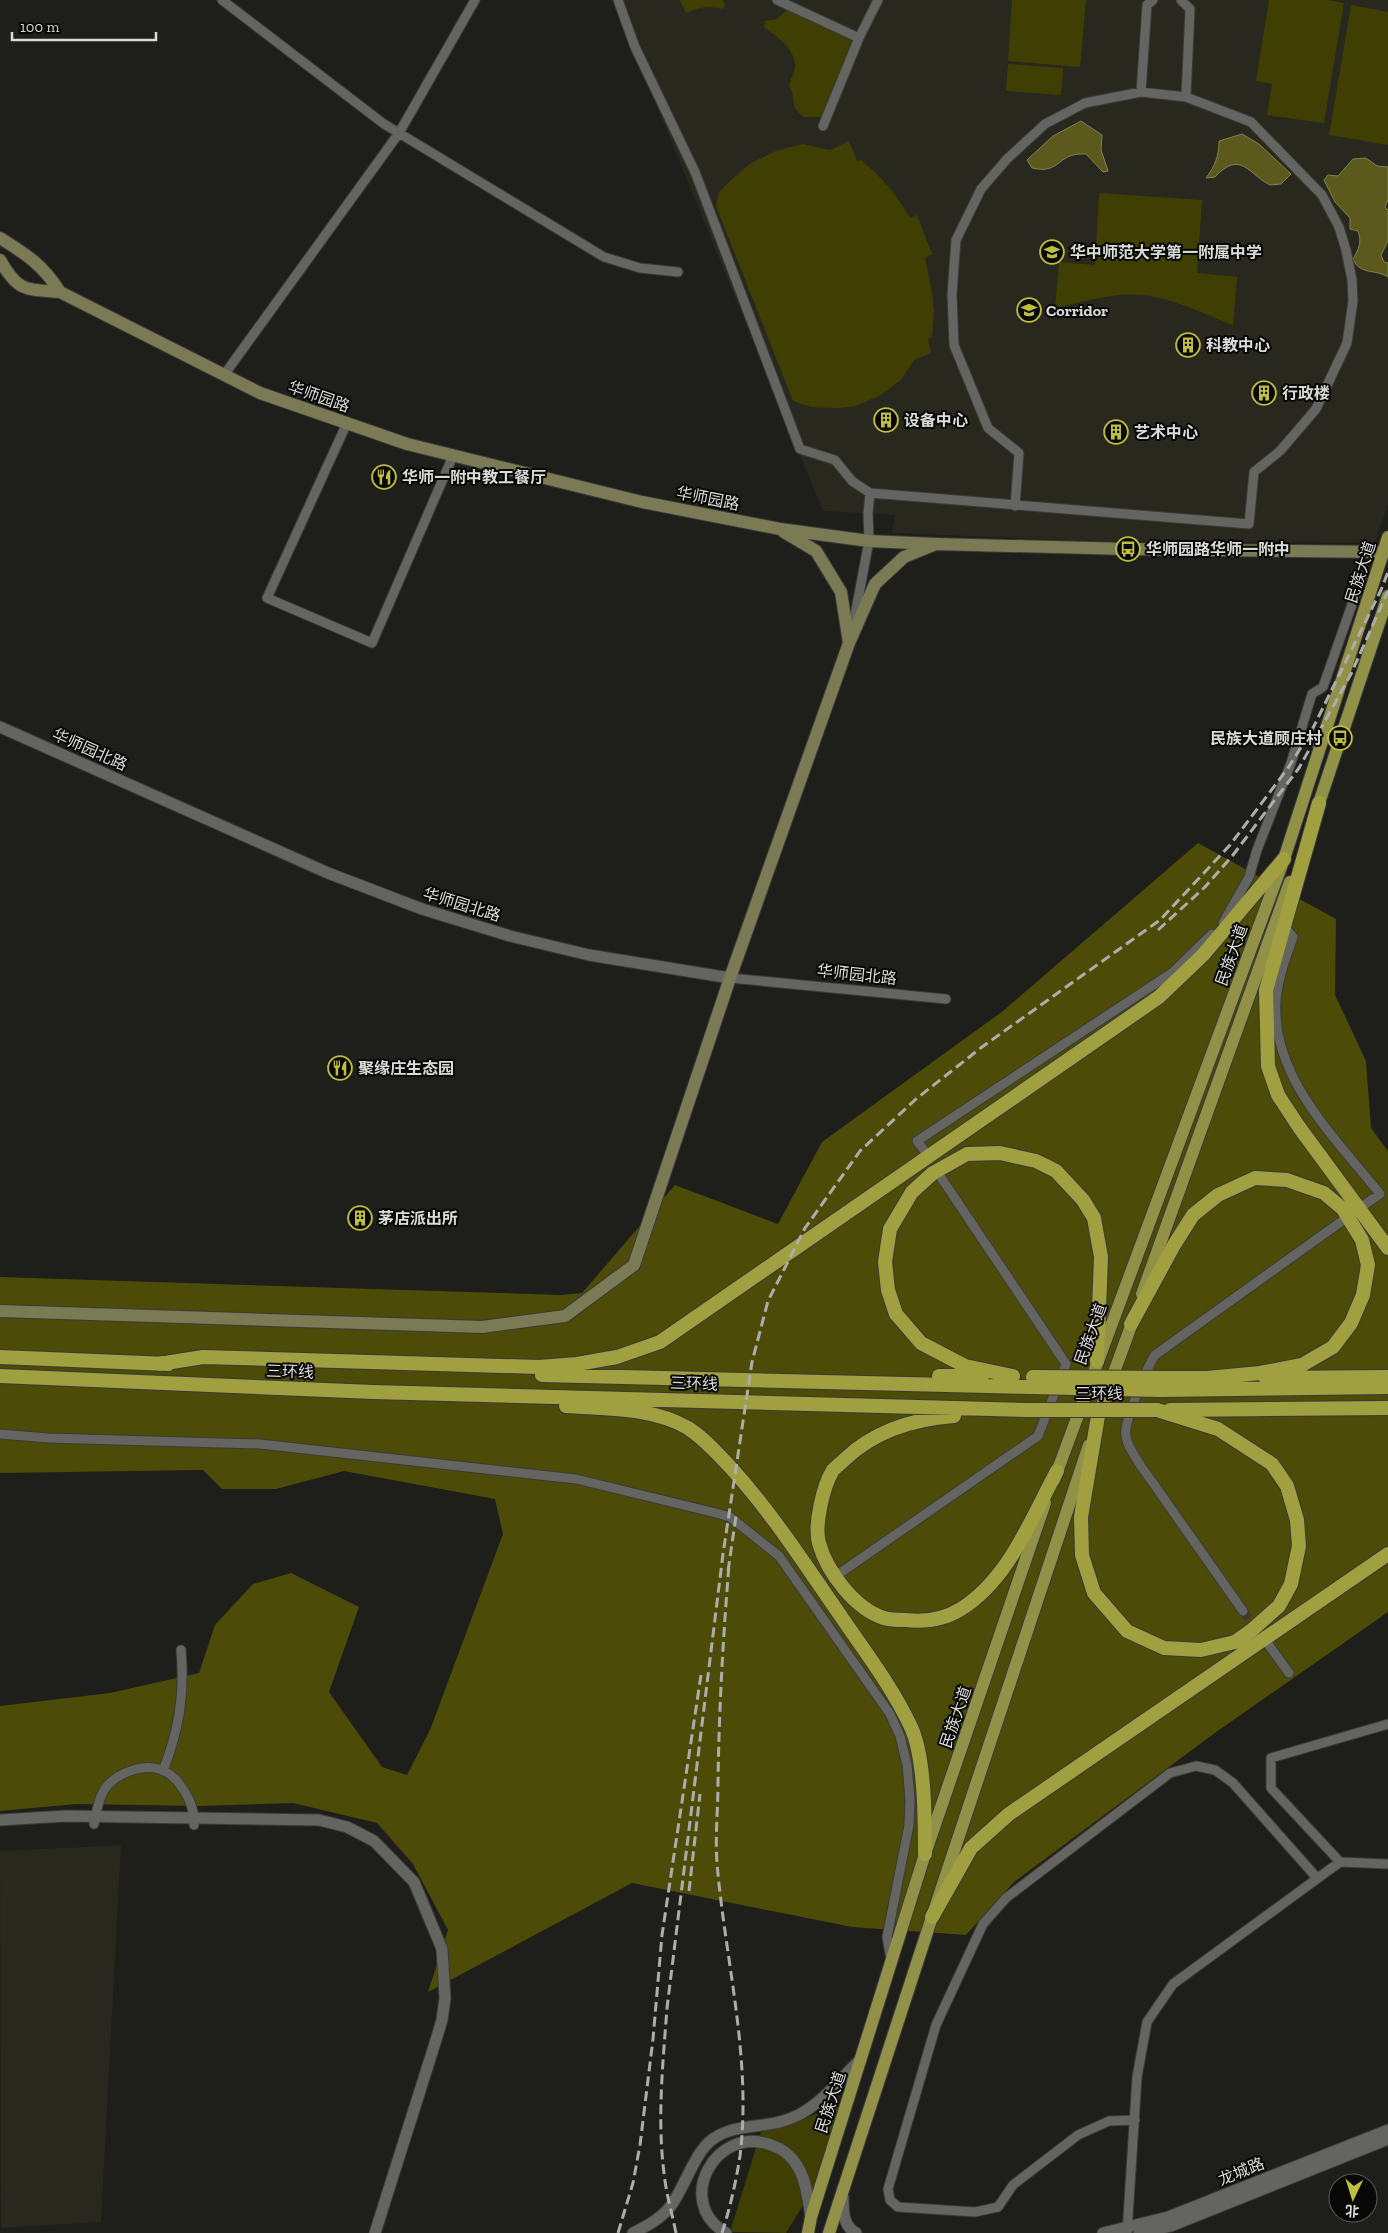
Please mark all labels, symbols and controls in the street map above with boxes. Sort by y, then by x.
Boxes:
scale bar [12,10,156,42]
text: 100 m [20,18,59,36]
school or university icon: 华中师范大学第一附属中学 [1039,239,1065,265]
place label: 华中师范大学第一附属中学 [1070,243,1262,262]
school or university icon: Corridor [1016,297,1042,323]
place label: Corridor [1046,301,1108,320]
building icon: 科教中心 [1175,332,1201,358]
place label: 科教中心 [1206,336,1270,355]
street label: 华师园路 [285,377,352,416]
building icon: 行政楼 [1251,380,1277,406]
place label: 行政楼 [1282,384,1330,403]
building icon: 设备中心 [873,407,899,433]
place label: 设备中心 [904,411,968,430]
building icon: 艺术中心 [1103,419,1129,445]
place label: 艺术中心 [1134,423,1198,442]
restaurant icon: 华师一附中教工餐厅 [371,464,397,490]
place label: 华师一附中教工餐厅 [402,468,546,487]
street label: 华师园路 [675,483,741,514]
bus stop icon: 华师园路华师一附中 [1115,536,1141,562]
street label: 民族大道 [1342,539,1379,606]
place label: 华师园路华师一附中 [1146,540,1290,559]
street label: 华师园北路 [49,725,130,774]
bus stop icon: 民族大道顾庄村 [1327,725,1353,751]
place label: 民族大道顾庄村 [1210,729,1322,748]
street label: 华师园北路 [421,884,503,925]
street label: 民族大道 [1212,922,1251,988]
street label: 华师园北路 [816,961,898,988]
restaurant icon: 聚缘庄生态园 [327,1055,353,1081]
place label: 聚缘庄生态园 [358,1059,454,1078]
building icon: 茅店派出所 [347,1205,373,1231]
place label: 茅店派出所 [378,1209,458,1228]
street label: 民族大道 [1071,1301,1110,1367]
street label: 三环线 [266,1361,314,1382]
street label: 三环线 [670,1373,718,1394]
street label: 三环线 [1075,1384,1123,1403]
street label: 民族大道 [936,1684,975,1751]
street label: 民族大道 [812,2069,849,2136]
street label: 龙城路 [1215,2154,1267,2189]
north arrow [1328,2173,1378,2223]
text: 北 [1345,2202,1360,2219]

